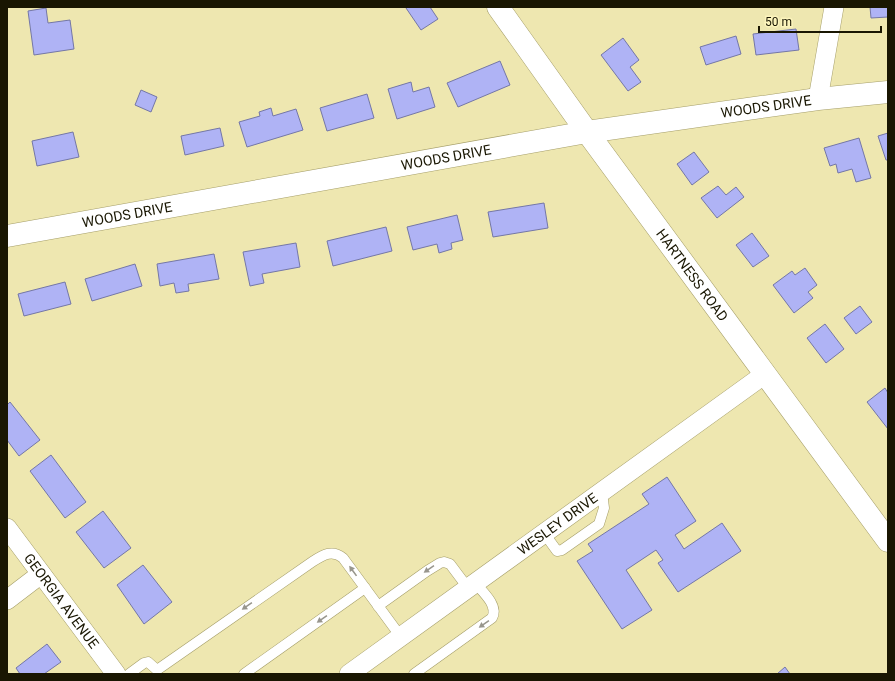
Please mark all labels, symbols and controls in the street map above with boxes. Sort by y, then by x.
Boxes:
scale bar [759,8,881,34]
text: 50 m [765,15,792,29]
street label: WOODS DRIVE [720,92,812,121]
street label: WOODS DRIVE [400,141,492,173]
street label: WOODS DRIVE [81,199,173,230]
street label: HARTNESS ROAD [653,226,731,324]
street label: WESLEY DRIVE [514,489,601,558]
street label: GEORGIA AVENUE [21,550,102,652]
one-way arrow [424,565,434,573]
one-way arrow [349,566,357,577]
one-way arrow [242,602,253,610]
one-way arrow [317,615,327,623]
one-way arrow [478,620,489,628]

